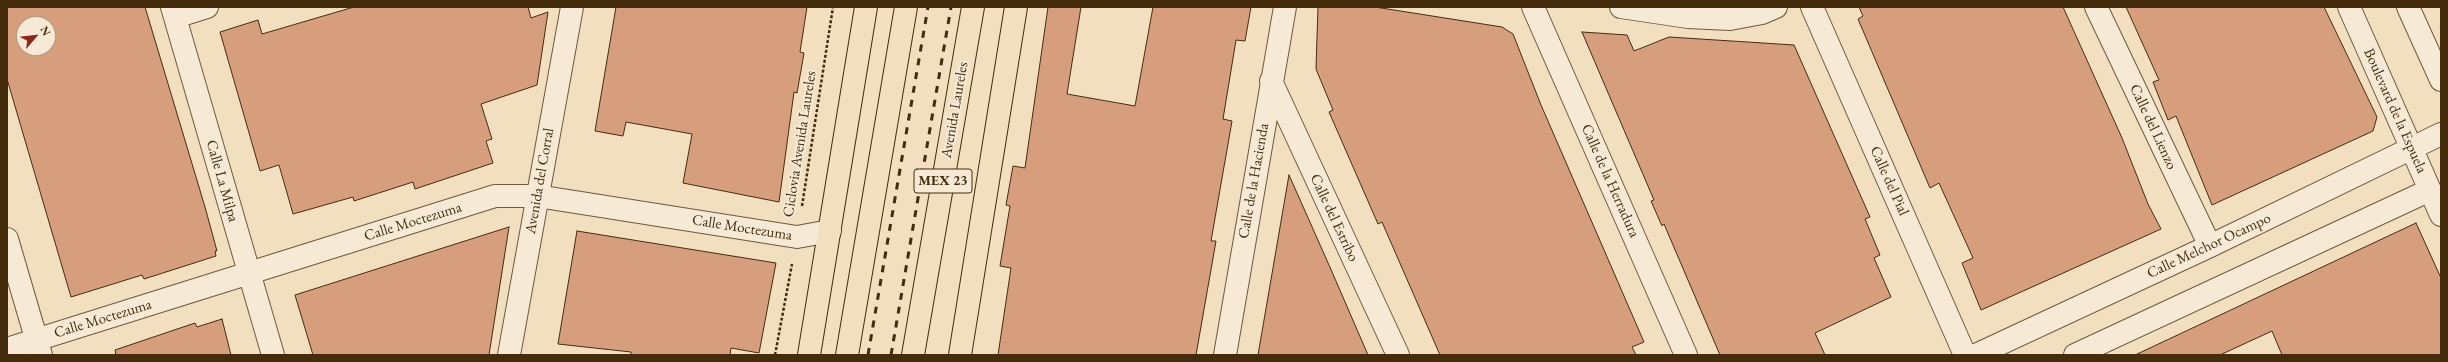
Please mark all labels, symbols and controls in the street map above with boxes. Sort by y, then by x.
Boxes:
north arrow [16,16,56,56]
text: N [37,24,54,38]
street label: Boulevard de la Espuela [2359,46,2431,176]
street label: Avenida Laureles [938,61,972,159]
street label: Ciclovia Avenida Laureles [780,70,820,218]
street label: Calle del Lienzo [2125,82,2181,172]
street label: Calle de la Hacienda [1235,122,1273,240]
street label: Calle de la Herradura [1577,122,1643,240]
street label: Avenida del Corral [522,127,558,235]
street label: Calle La Milpa [202,138,242,224]
street label: Calle del Pial [1866,143,1912,219]
road number: MEX 23 [914,169,972,193]
street label: Calle del Estribo [1306,171,1362,265]
street label: Calle Moctezuma [362,199,464,245]
street label: Calle Melchor Ocampo [2144,209,2274,283]
street label: Calle Moctezuma [691,211,793,245]
street label: Calle Moctezuma [52,296,154,342]

